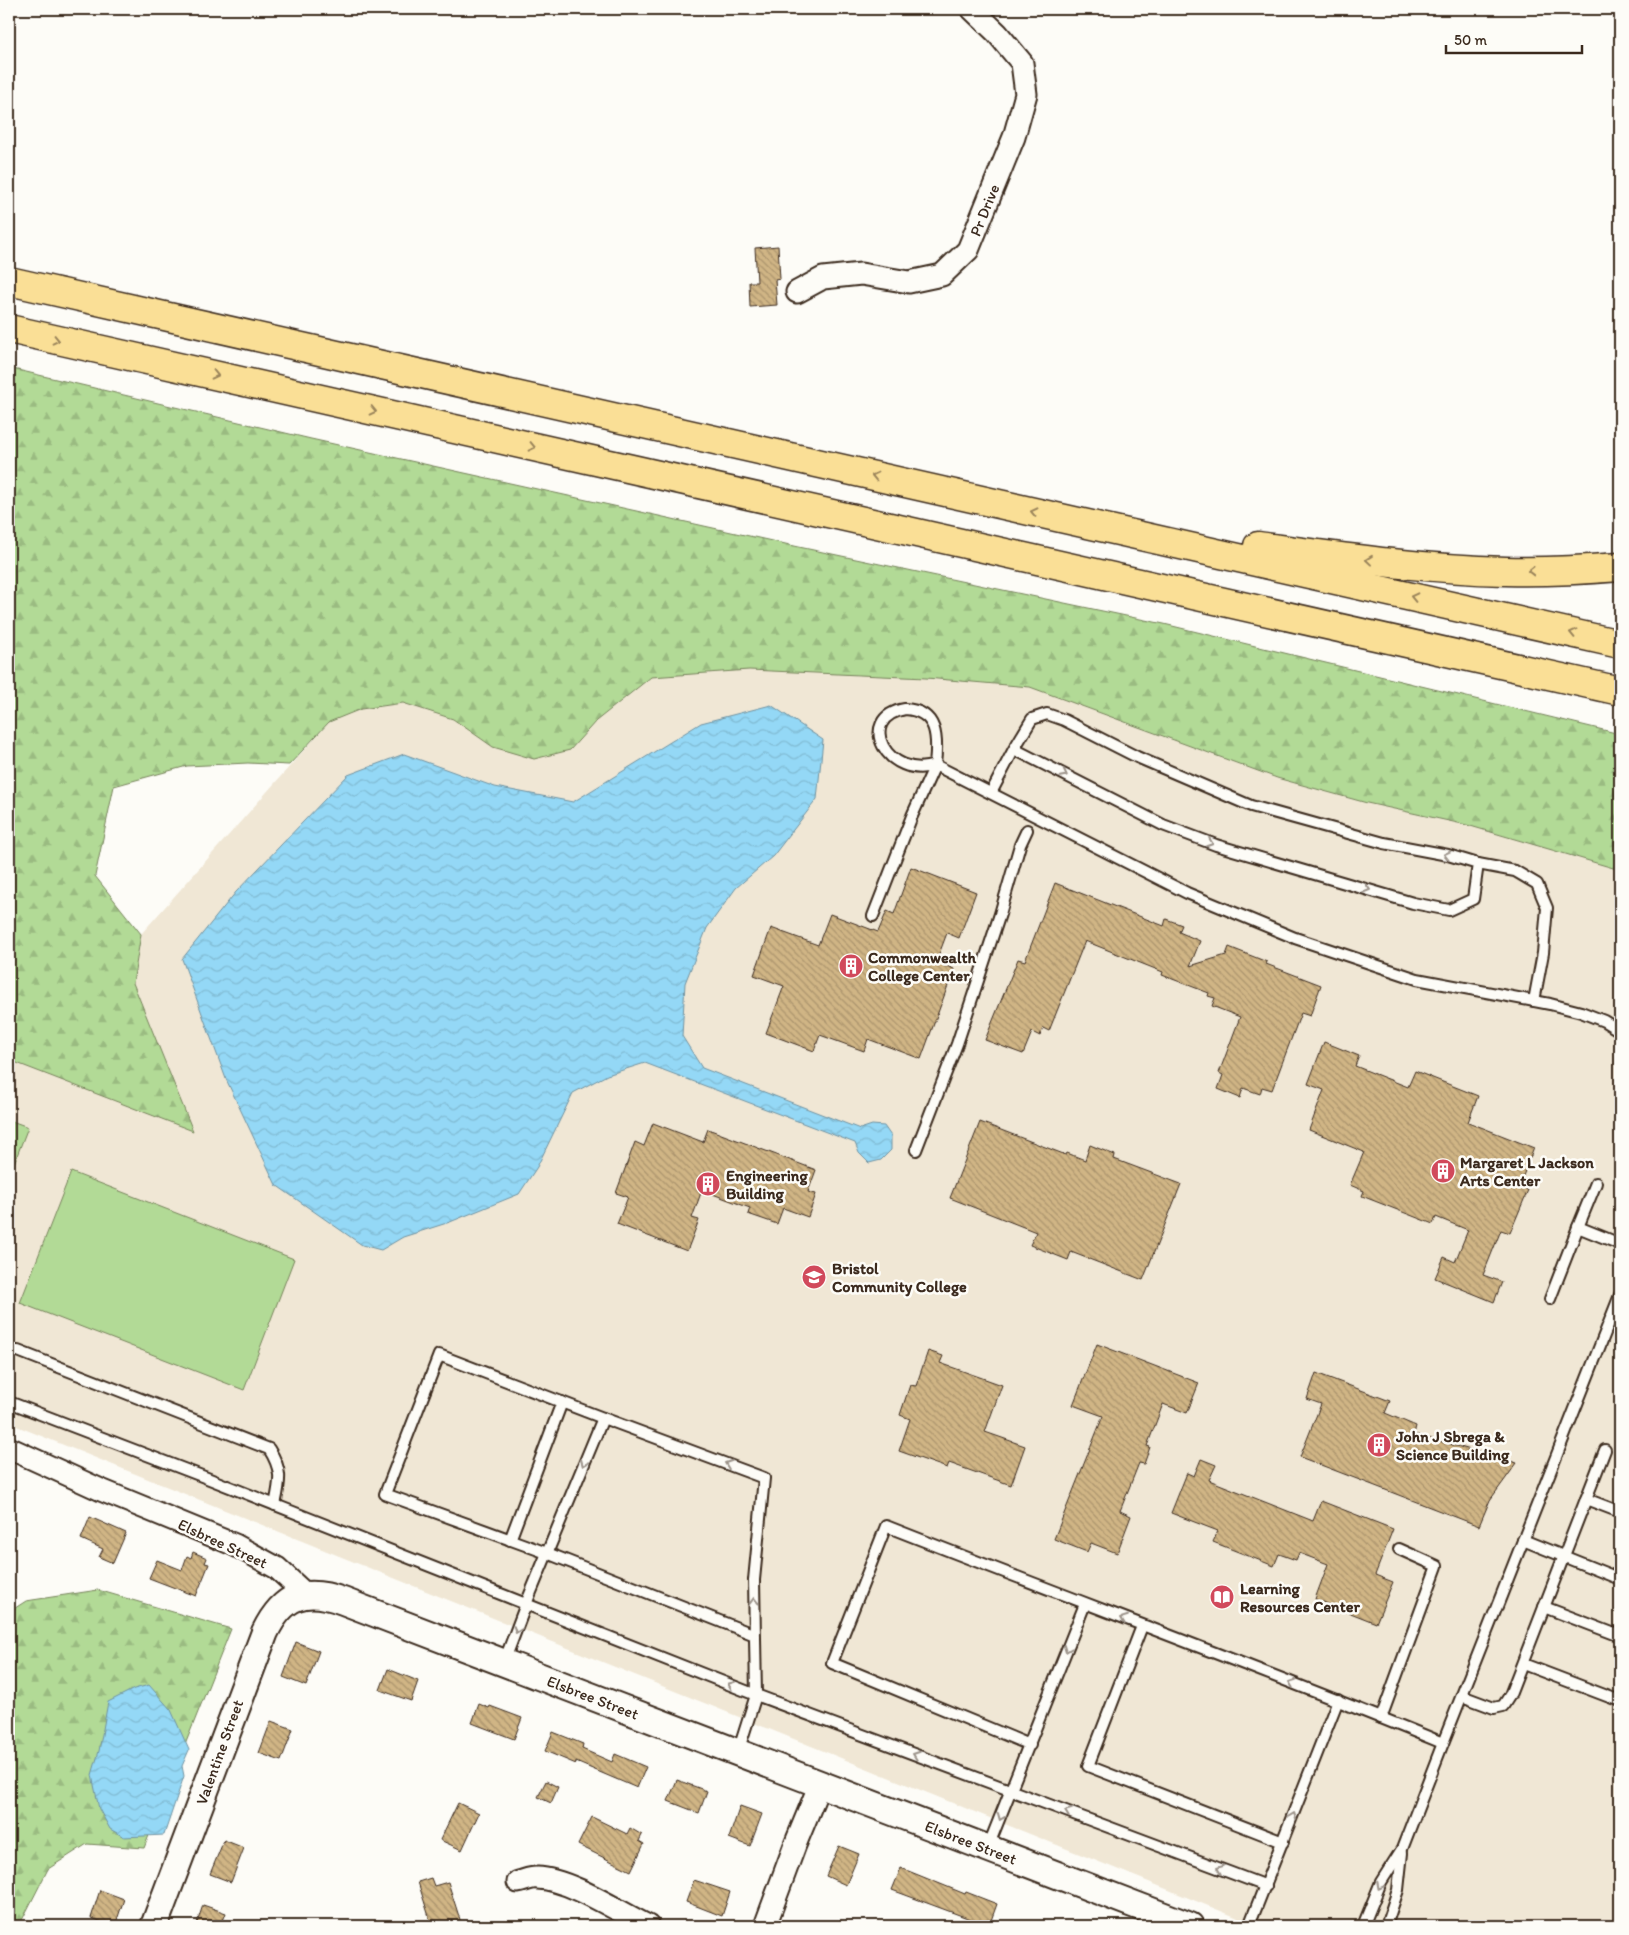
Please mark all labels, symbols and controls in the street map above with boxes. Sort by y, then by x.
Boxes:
scale bar [1446,22,1583,54]
text: 50 m [1454,31,1487,49]
street label: Pr Drive [965,181,1003,239]
one-way arrow [52,334,61,345]
one-way arrow [210,369,219,380]
one-way arrow [369,405,378,416]
one-way arrow [527,441,536,451]
one-way arrow [871,471,880,482]
one-way arrow [1029,507,1038,518]
one-way arrow [1364,555,1372,566]
one-way arrow [1527,566,1534,576]
one-way arrow [1410,593,1419,603]
one-way arrow [1568,628,1577,639]
one-way arrow [1058,768,1067,778]
one-way arrow [1206,837,1214,847]
one-way arrow [1442,850,1451,861]
one-way arrow [1362,883,1370,893]
place label: Commonwealth College Center [868,948,977,986]
building icon: Commonwealth College Center [838,953,864,979]
place label: Margaret L Jackson Arts Center [1459,1153,1594,1190]
building icon: Margaret L Jackson Arts Center [1430,1158,1456,1184]
place label: Engineering Building [726,1166,808,1204]
building icon: Engineering Building [695,1171,721,1197]
place label: Bristol Community College [832,1259,967,1297]
school or university icon: Bristol Community College [801,1264,827,1290]
place label: John J Sbrega & Science Building [1395,1427,1510,1465]
building icon: John J Sbrega & Science Building [1366,1432,1392,1458]
one-way arrow [580,1458,590,1467]
one-way arrow [724,1460,733,1470]
street label: Elsbree Street [175,1514,271,1573]
place label: Learning Resources Center [1240,1579,1360,1616]
library icon: Learning Resources Center [1209,1584,1235,1610]
one-way arrow [749,1597,759,1604]
one-way arrow [1120,1615,1129,1625]
one-way arrow [512,1625,522,1634]
one-way arrow [1063,1644,1073,1653]
street label: Elsbree Street [544,1671,641,1724]
one-way arrow [1288,1679,1297,1689]
one-way arrow [727,1681,736,1692]
street label: Valentine Street [192,1697,247,1807]
one-way arrow [912,1751,921,1761]
one-way arrow [1065,1807,1073,1817]
one-way arrow [997,1812,1007,1821]
one-way arrow [1287,1812,1297,1821]
street label: Elsbree Street [922,1816,1019,1869]
one-way arrow [1217,1865,1225,1875]
one-way arrow [1376,1881,1386,1890]

